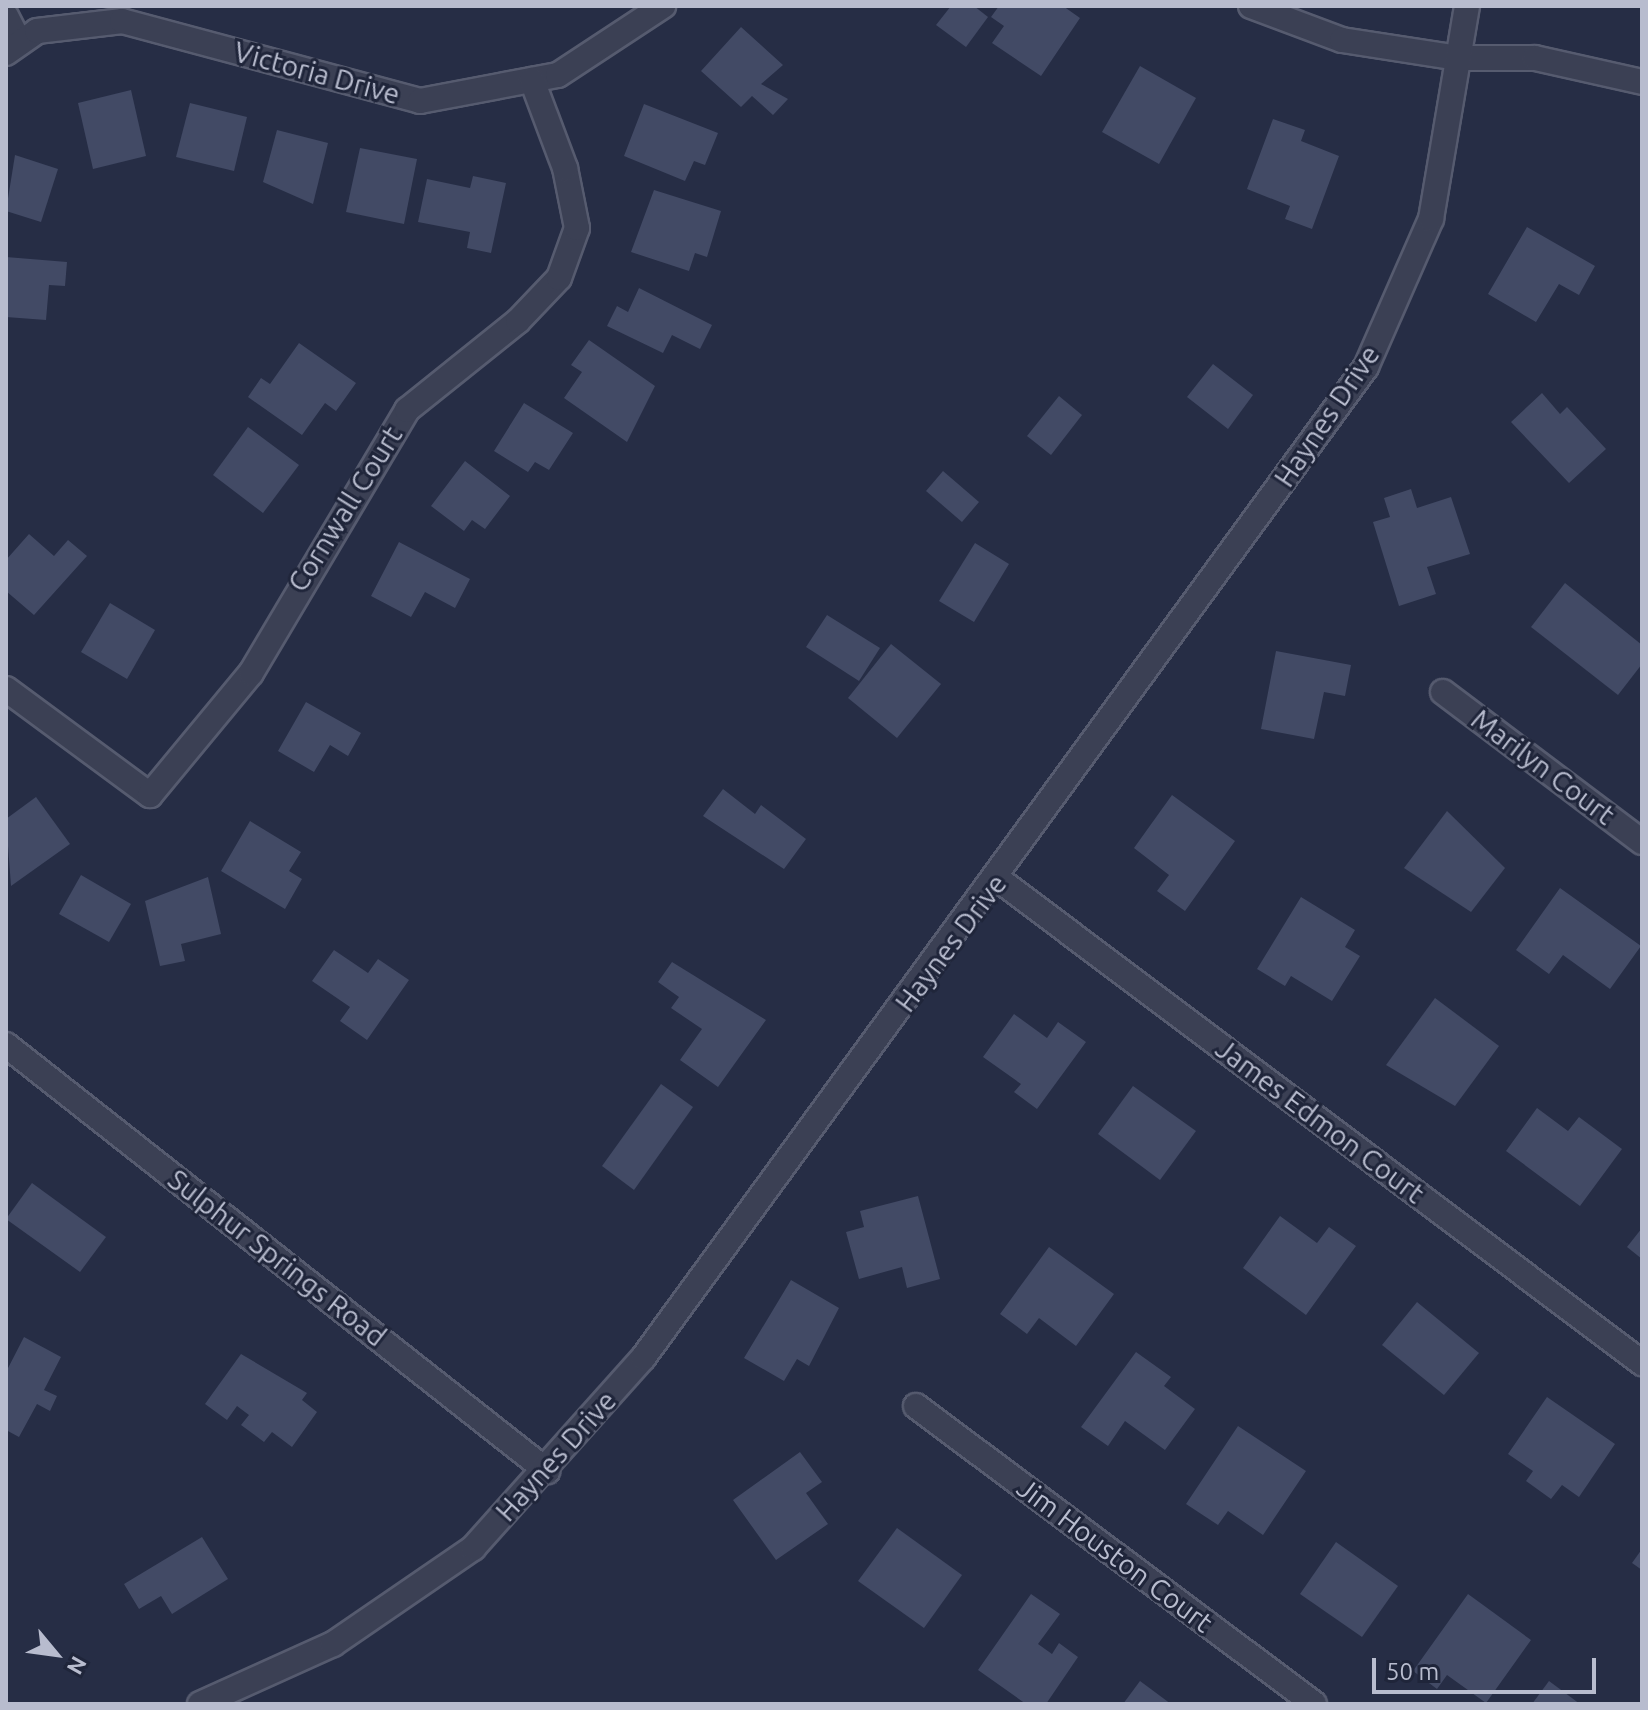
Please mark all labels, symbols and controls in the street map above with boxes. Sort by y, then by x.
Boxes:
street label: Victoria Drive [230,35,404,111]
street label: Haynes Drive [1267,339,1387,493]
street label: Cornwall Court [281,420,409,598]
street label: Marilyn Court [1465,702,1621,832]
street label: Haynes Drive [888,868,1014,1018]
street label: James Edmon Court [1209,1032,1431,1210]
street label: Sulphur Springs Road [161,1163,393,1353]
street label: Haynes Drive [489,1384,623,1528]
street label: Jim Houston Court [1011,1471,1219,1639]
north arrow [16,1614,96,1694]
scale bar [1376,1642,1600,1692]
text: N [63,1653,92,1679]
text: 50 m [1386,1658,1439,1685]

